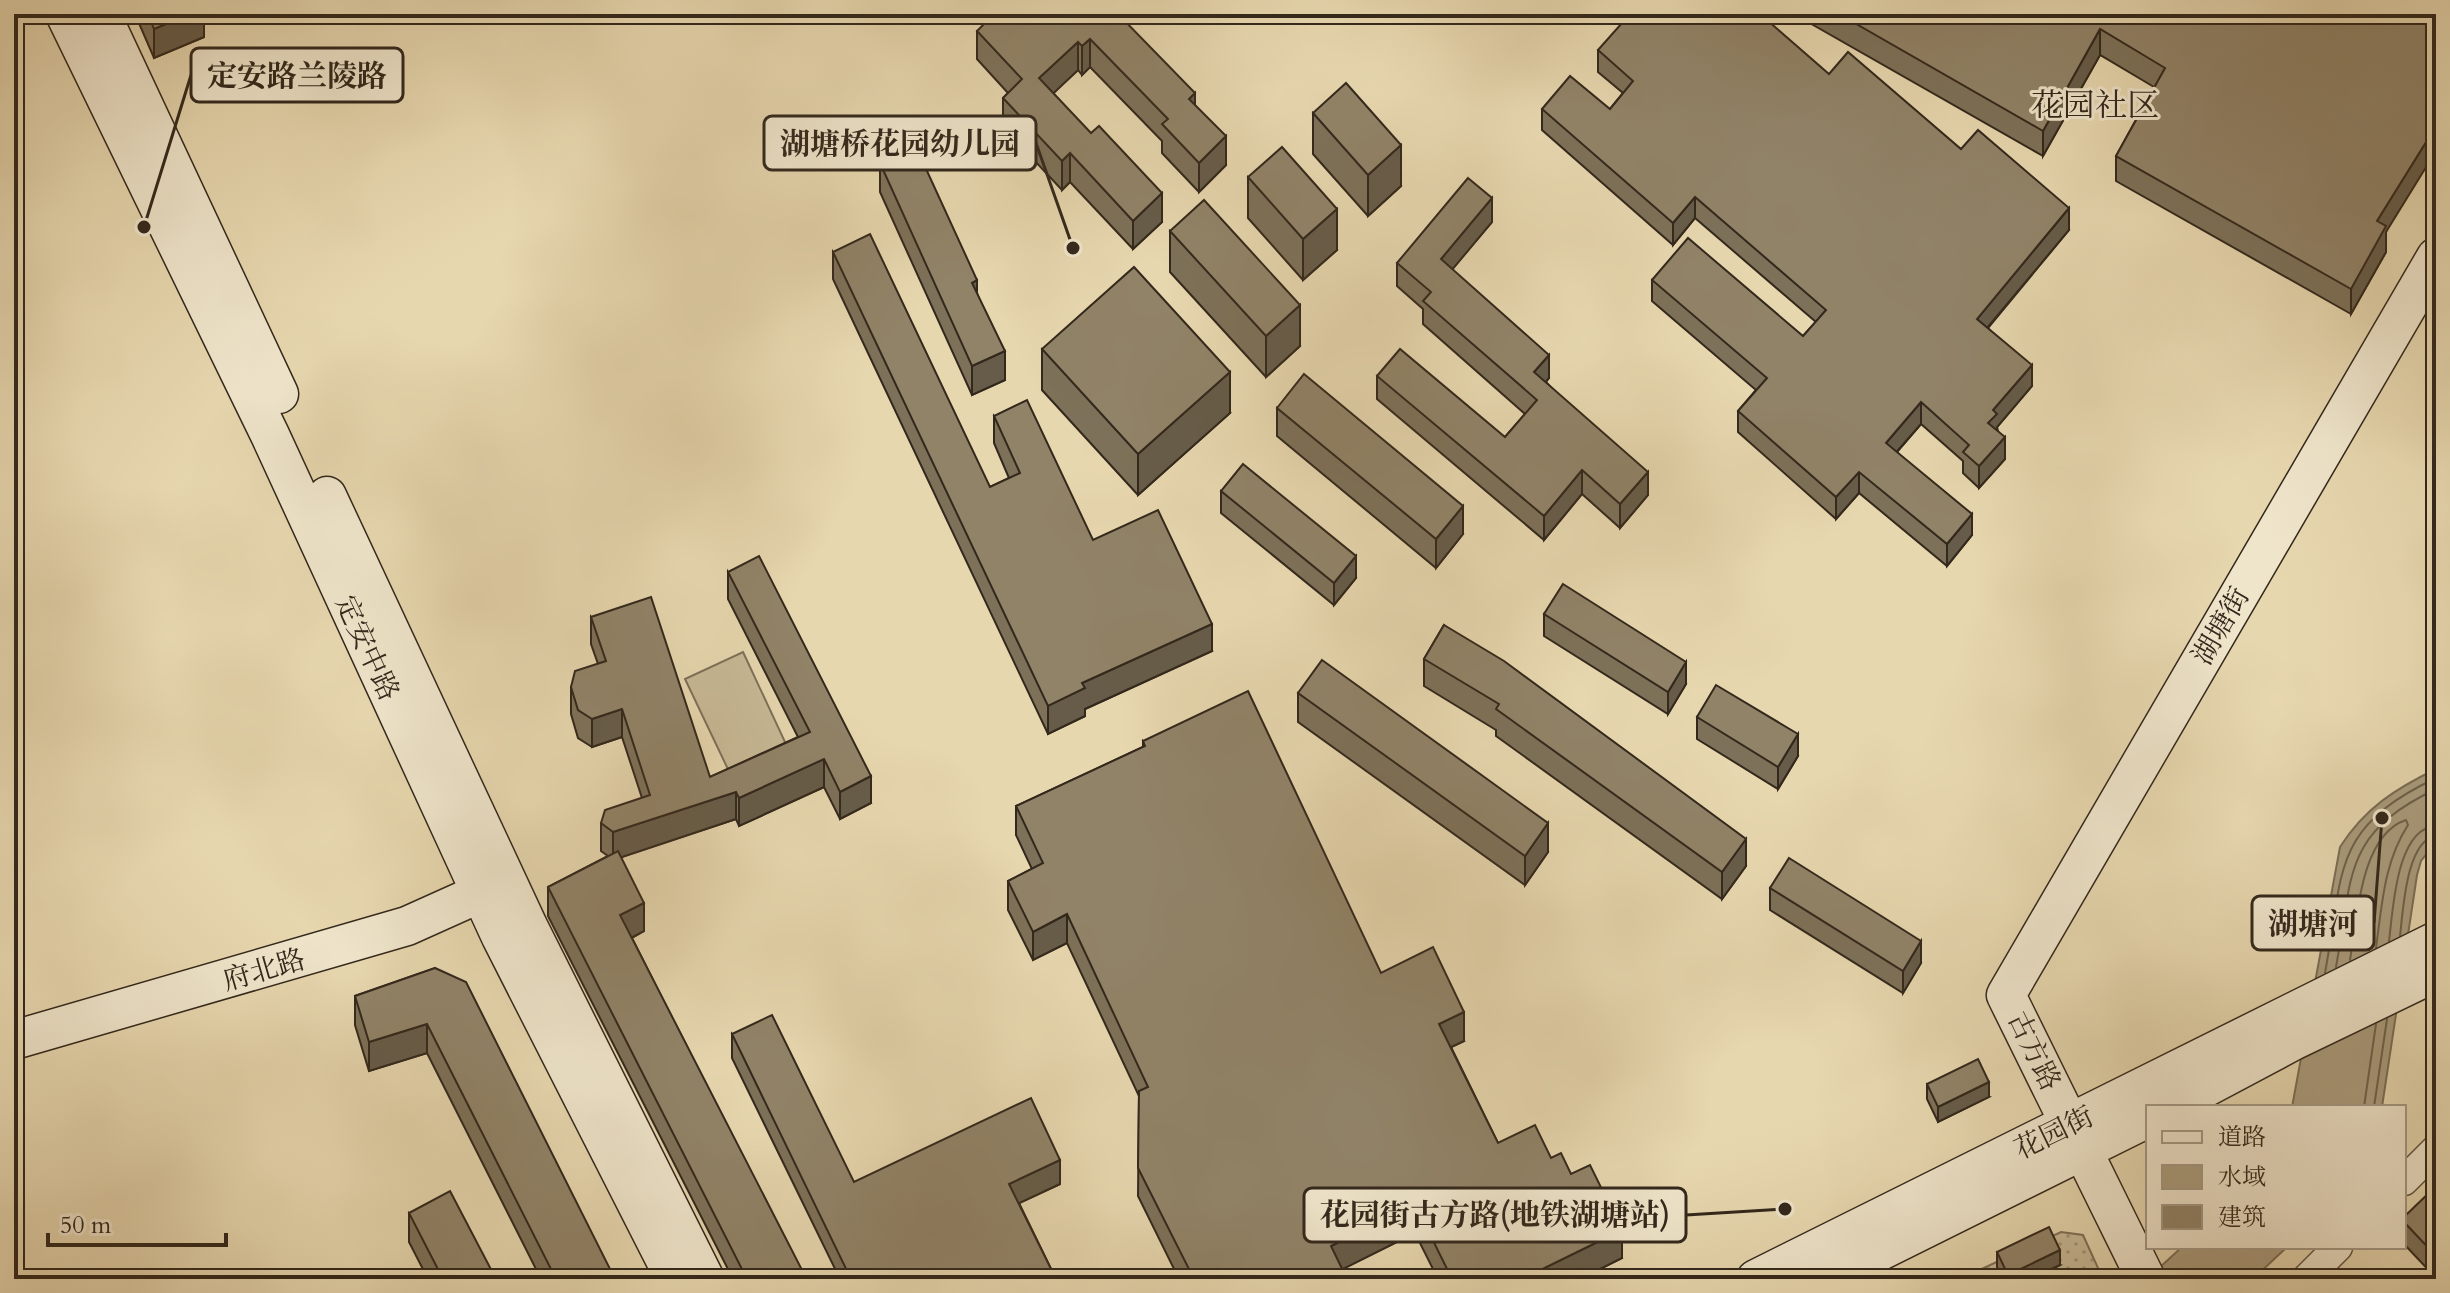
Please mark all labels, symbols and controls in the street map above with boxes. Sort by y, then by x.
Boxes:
callout: 定安路兰陵路 [191,48,403,102]
text: 定安路兰陵路 [207,56,387,97]
district label: 花园社区 [2031,84,2159,128]
callout: 湖塘桥花园幼儿园 [764,116,1036,170]
text: 湖塘桥花园幼儿园 [780,124,1020,165]
street label: 湖塘街 [2184,580,2258,672]
street label: 定安中路 [326,589,408,707]
callout: 湖塘河 [2252,896,2374,950]
text: 湖塘河 [2268,904,2358,945]
street label: 府北路 [218,940,310,1000]
street label: 古方路 [1999,1005,2069,1097]
street label: 花园街 [2008,1098,2100,1168]
legend [2146,1105,2406,1249]
text: 道路 [2218,1121,2266,1154]
text: 水域 [2218,1161,2266,1194]
callout: 花园街古方路(地铁湖塘站) [1304,1188,1686,1242]
text: 花园街古方路(地铁湖塘站) [1320,1195,1670,1236]
scale bar [48,1197,226,1247]
text: 建筑 [2218,1201,2266,1234]
text: 50 m [60,1209,112,1242]

